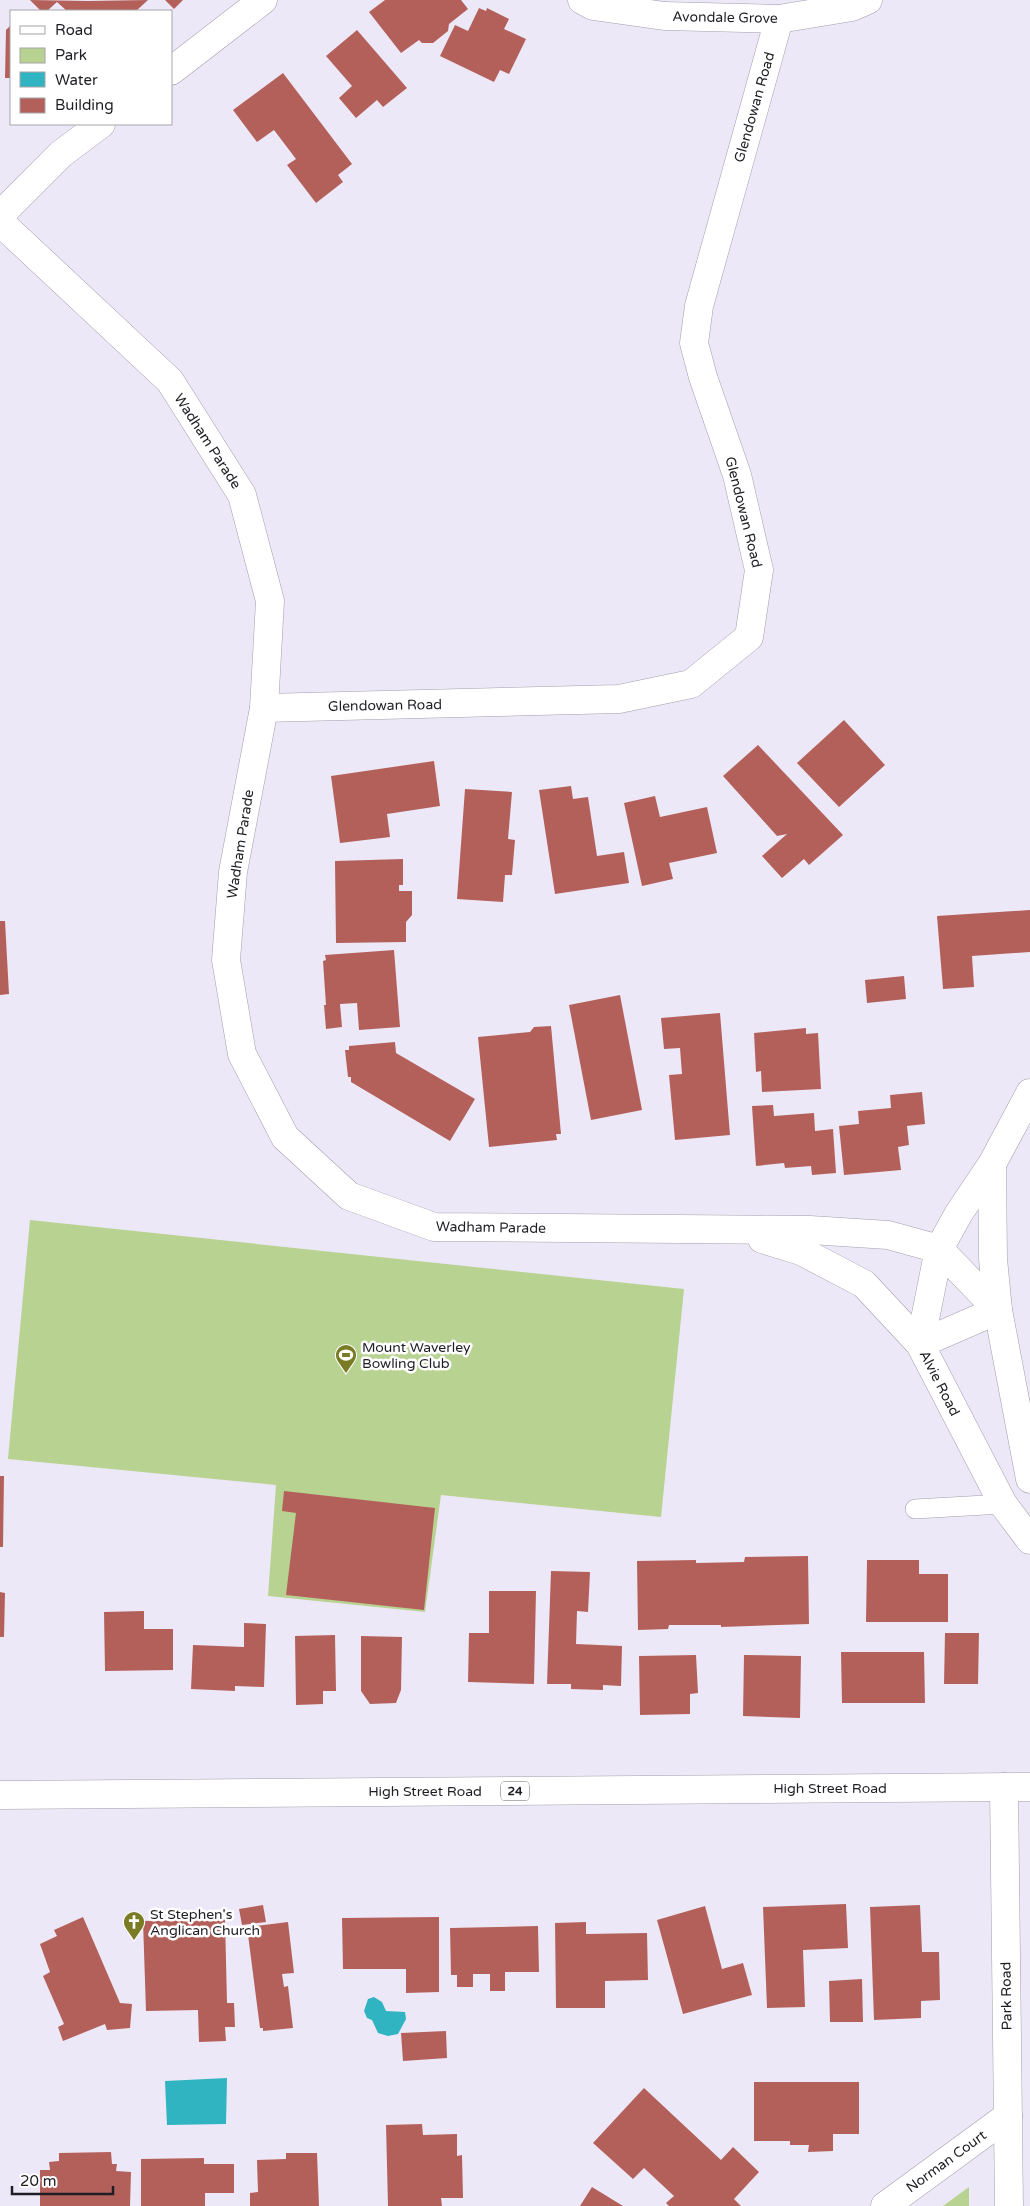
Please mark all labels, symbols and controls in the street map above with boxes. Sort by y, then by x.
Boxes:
street label: Avondale Grove [672,8,778,27]
legend [10,10,172,125]
text: Road [55,21,93,39]
text: Park [55,46,87,64]
street label: Glendowan Road [731,50,778,164]
text: Water [55,71,98,89]
text: Building [55,96,114,114]
street label: Wadham Parade [170,390,245,492]
street label: Glendowan Road [721,455,766,569]
street label: Glendowan Road [328,696,442,715]
street label: Wadham Parade [223,788,258,900]
street label: Wadham Parade [436,1218,546,1237]
place label: Mount Waverley Bowling Club [362,1339,471,1372]
sports icon: Mount Waverley Bowling Club [334,1343,358,1374]
street label: Alvie Road [916,1348,963,1419]
street label: High Street Road [773,1780,887,1797]
road number: 24 [501,1782,529,1800]
street label: High Street Road [368,1783,482,1800]
place label: St Stephen's Anglican Church [150,1906,260,1939]
church icon: St Stephen's Anglican Church [122,1910,146,1941]
street label: Park Road [997,1961,1016,2031]
street label: Norman Court [903,2126,990,2196]
scale bar [12,2164,114,2196]
text: 20 m [20,2172,57,2190]

